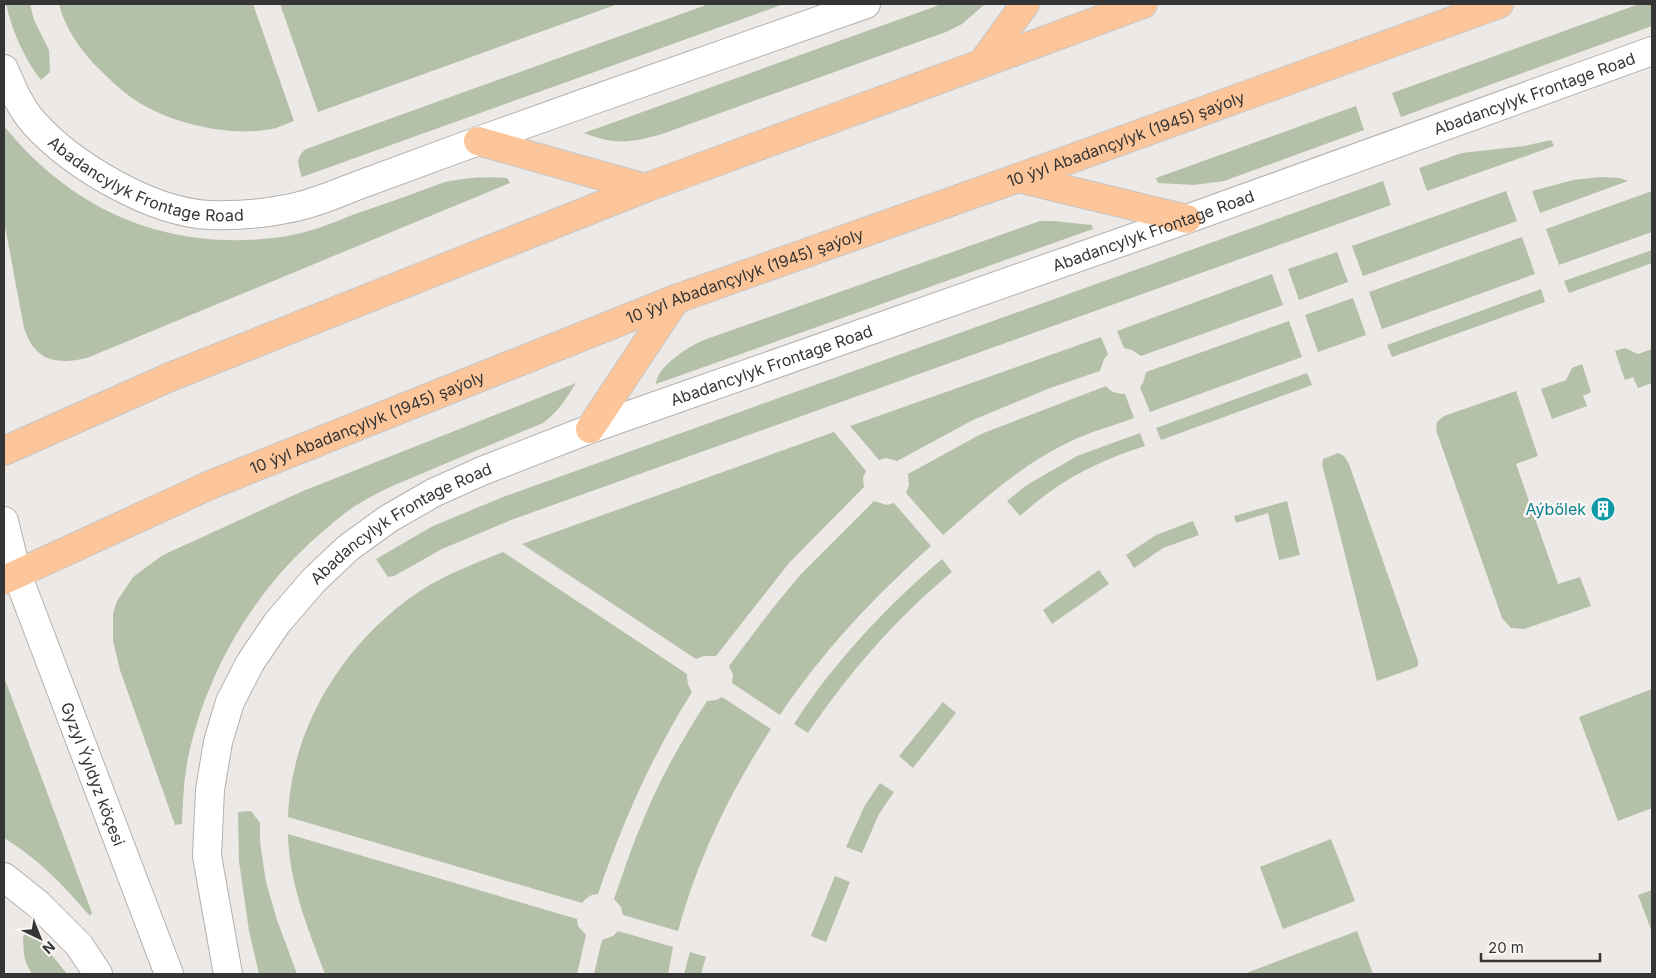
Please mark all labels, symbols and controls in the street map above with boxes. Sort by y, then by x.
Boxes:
street label: Abadancylyk Frontage Road [1431,48,1638,139]
street label: 10 ýyl Abadançylyk (1945) şaýoly [1004,87,1247,191]
street label: Abadancylyk Frontage Road [44,132,244,225]
street label: Abadancylyk Frontage Road [1050,186,1257,276]
street label: 10 ýyl Abadançylyk (1945) şaýoly [623,224,866,328]
street label: Abadancylyk Frontage Road [668,320,875,410]
street label: 10 ýyl Abadançylyk (1945) şaýoly [247,366,487,478]
street label: Abadancylyk Frontage Road [306,458,494,588]
building icon: Aýbölek [1590,496,1616,522]
place label: Aýbölek [1526,499,1586,519]
street label: Gyzyl Ýyldyz köçesi [57,699,129,849]
north arrow [15,913,65,963]
scale bar [1481,930,1600,962]
text: N [40,938,59,958]
text: 20 m [1488,938,1524,957]

